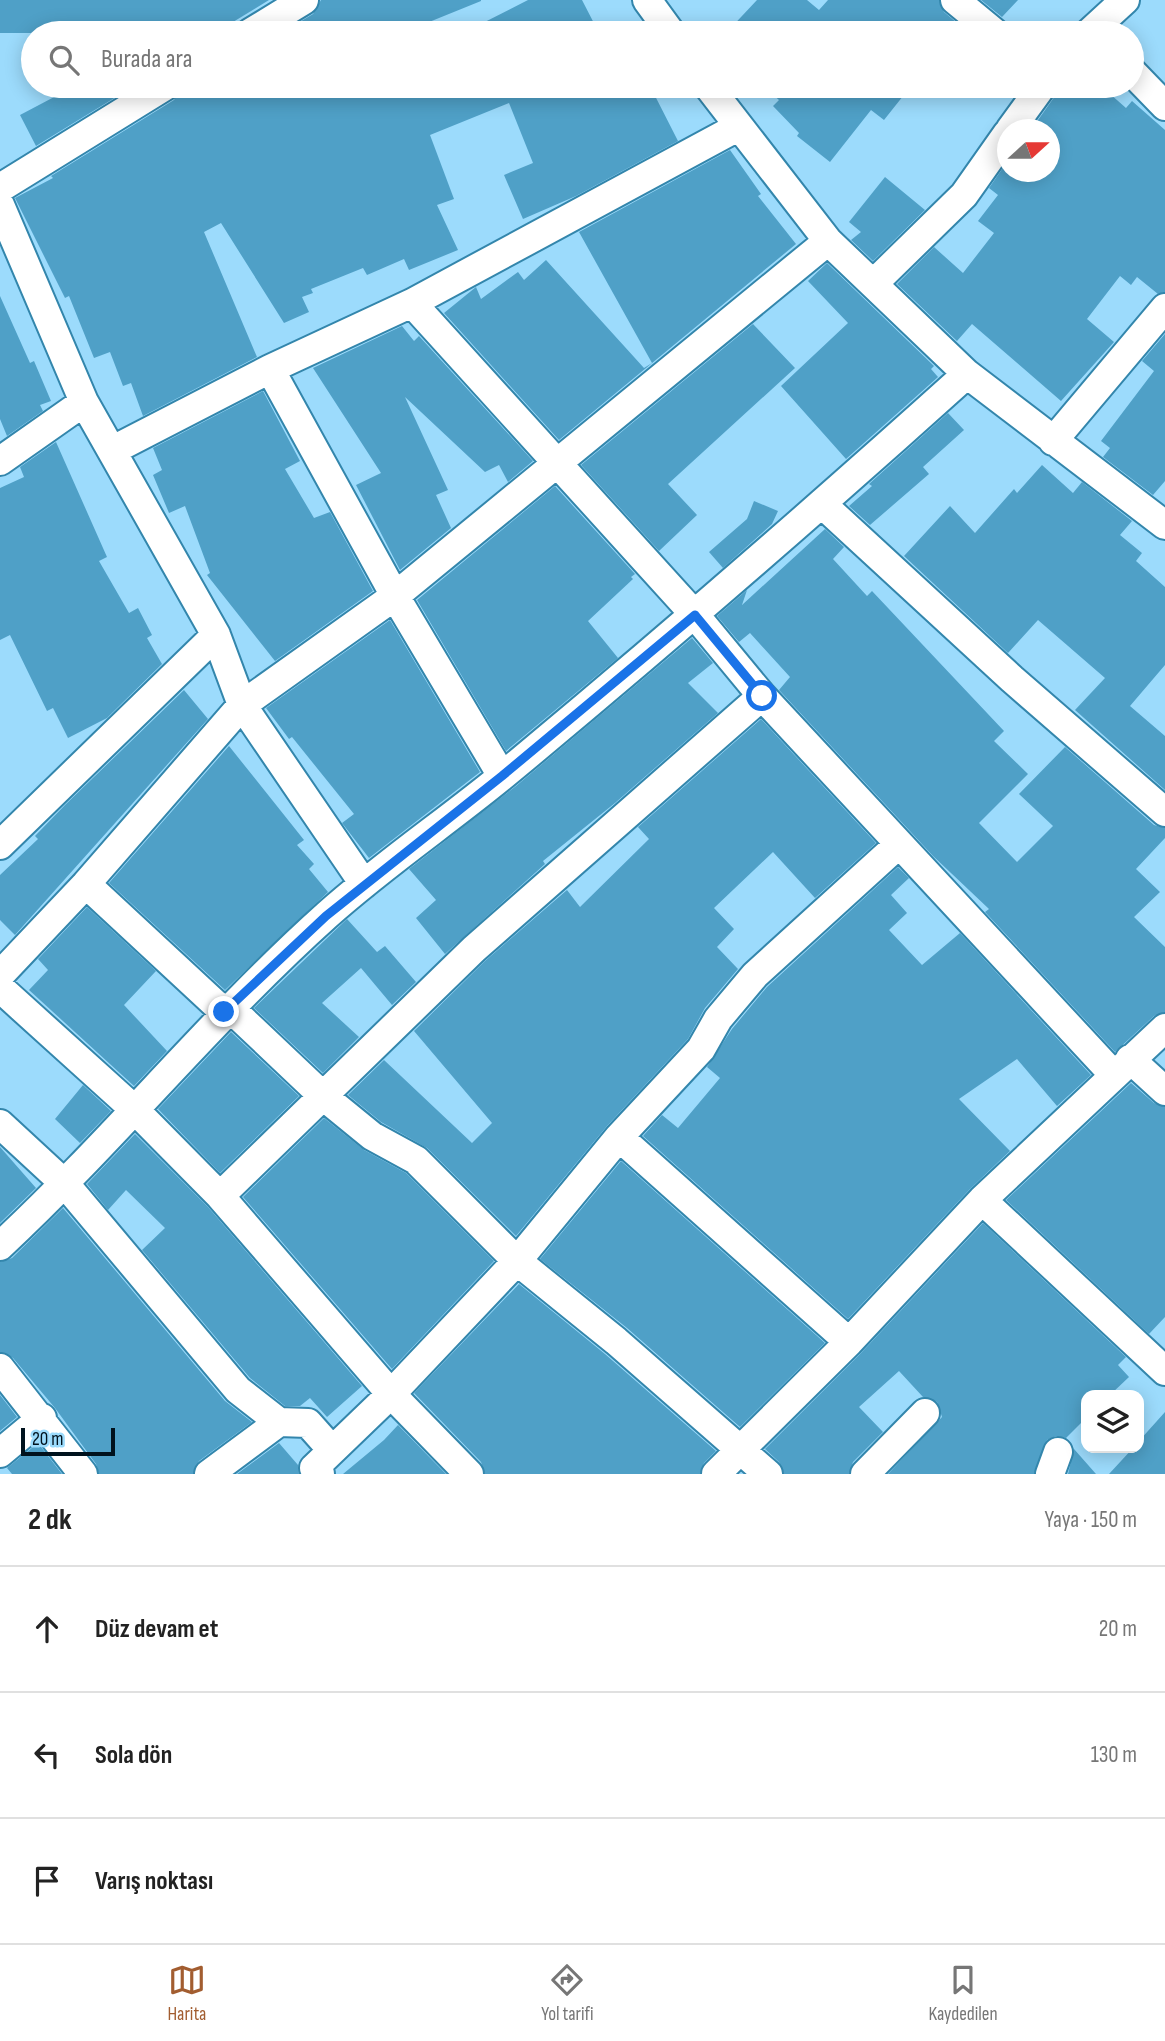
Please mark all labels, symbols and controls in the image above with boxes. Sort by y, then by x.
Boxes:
search box [21,21,1144,98]
icon: search [45,41,83,79]
text: Burada ara [101,44,193,75]
north arrow [997,119,1060,182]
route start [746,680,777,711]
route end [208,996,239,1027]
map controls [1081,1390,1144,1453]
button: layers [1081,1390,1144,1453]
scale bar [21,1425,116,1457]
text: 20 m [32,1428,64,1451]
text: 2 dk [28,1502,72,1538]
text: Yaya · 150 m [1044,1506,1137,1534]
icon: ahead [28,1610,66,1648]
text: Düz devam et [95,1614,218,1645]
text: 20 m [1099,1615,1137,1643]
icon: left [28,1736,66,1774]
text: Sola dön [95,1740,172,1771]
text: 130 m [1091,1741,1137,1769]
icon: arrive [28,1862,66,1900]
text: Varış noktası [95,1866,213,1897]
tab: Harita [167,1961,206,2026]
tab: Yol tarifi [541,1961,594,2026]
tab: Kaydedilen [928,1961,998,2026]

